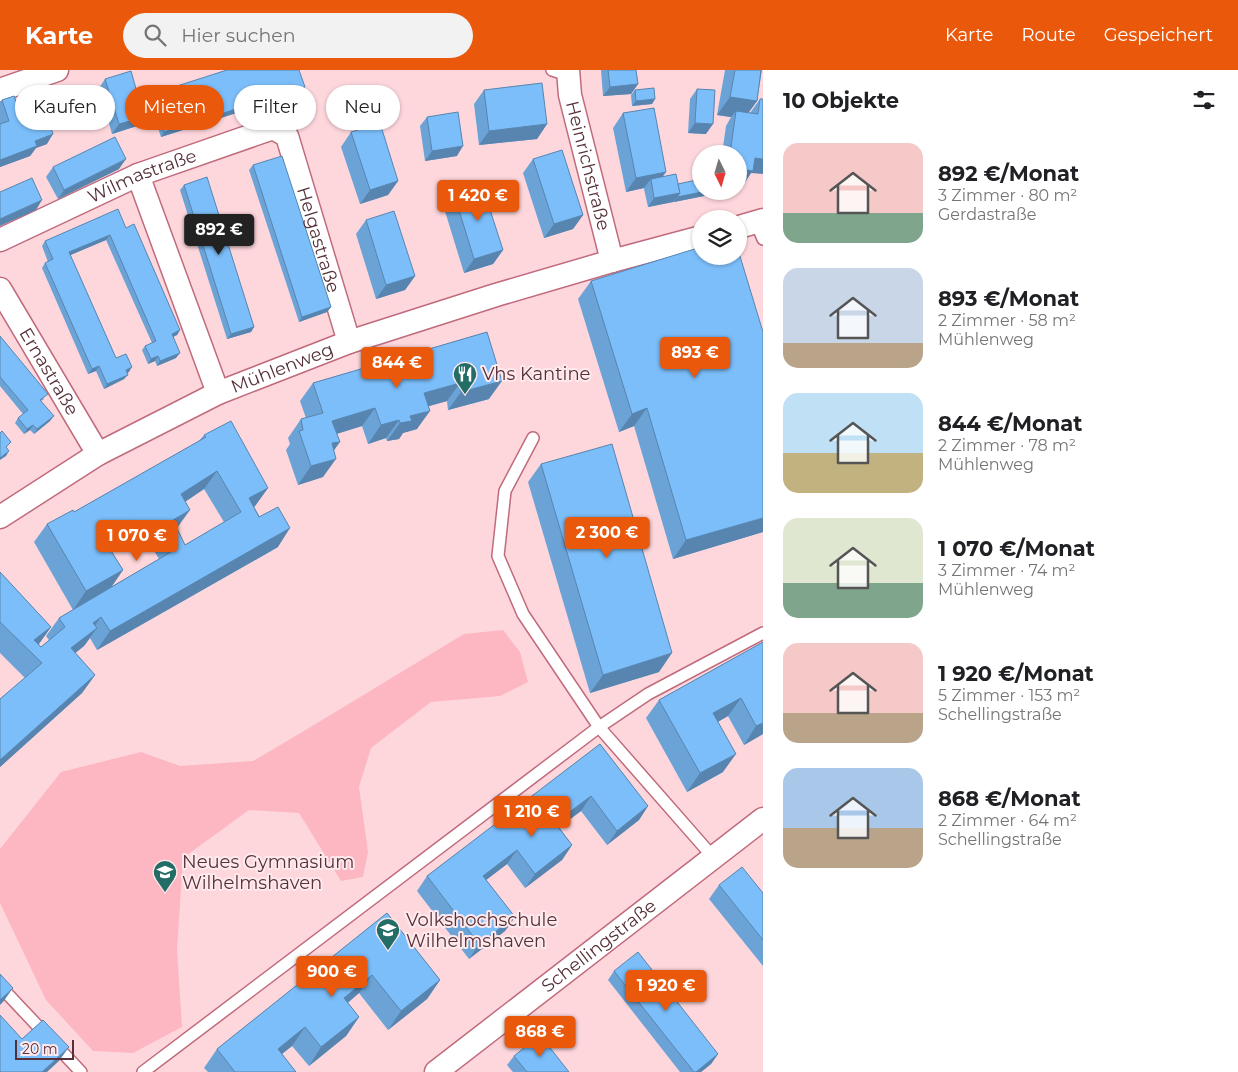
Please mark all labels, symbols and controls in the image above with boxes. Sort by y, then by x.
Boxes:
search box [123,13,473,58]
text: Karte [25,21,93,50]
icon: search [141,21,169,49]
text: Hier suchen [181,24,296,47]
text: Karte [945,24,993,46]
text: Route [1021,24,1076,46]
text: Gespeichert [1104,24,1213,46]
chip: Kaufen [15,85,115,130]
chip: Mieten [125,85,224,130]
chip: Filter [234,85,316,130]
chip: Neu [326,85,400,130]
icon: filters [1190,86,1218,114]
text: 10 Objekte [783,88,899,113]
street label: Heinrichstraße [561,99,615,233]
street label: Wilmastraße [84,144,199,208]
north arrow [692,145,748,200]
map controls [692,145,747,265]
text: 892 €/Monat [938,161,1079,186]
icon: home [823,163,883,223]
pin: 1 420 € [432,180,524,222]
street label: Helgastraße [292,184,345,295]
text: 1 420 € [448,186,508,205]
text: 3 Zimmer · 80 m² [938,186,1077,205]
text: Gerdastraße [938,205,1036,224]
button: layers [692,210,747,265]
pin: 892 € [184,214,254,256]
text: 892 € [195,220,243,239]
text: 893 €/Monat [938,286,1079,311]
icon: home [823,288,883,348]
text: 2 Zimmer · 58 m² [938,311,1076,330]
street label: Ernastraße [15,324,84,419]
text: Mühlenweg [938,330,1034,349]
pin: 893 € [660,336,730,379]
street label: Mühlenweg [228,338,336,398]
text: 893 € [671,343,719,362]
pin: 844 € [362,346,432,389]
text: 844 € [372,353,422,372]
restaurant icon: Vhs Kantine [452,361,478,395]
place label: Vhs Kantine [482,363,591,385]
text: 844 €/Monat [938,411,1082,436]
icon: home [823,413,883,473]
text: 2 Zimmer · 78 m² [938,436,1076,455]
text: Mühlenweg [938,455,1034,474]
pin: 2 300 € [561,516,653,559]
pin: 1 070 € [91,520,183,562]
text: 2 300 € [576,523,638,542]
text: 1 070 € [107,526,167,545]
text: 1 070 €/Monat [938,536,1095,561]
icon: home [823,538,883,598]
text: 3 Zimmer · 74 m² [938,561,1075,580]
text: Mühlenweg [938,580,1034,599]
text: 1 920 €/Monat [938,661,1094,686]
icon: home [823,663,883,723]
text: 5 Zimmer · 153 m² [938,686,1080,705]
text: Schellingstraße [938,705,1062,724]
text: 868 €/Monat [938,786,1081,811]
icon: home [823,788,883,848]
pin: 1 210 € [486,796,578,838]
text: 1 210 € [505,802,559,821]
text: 2 Zimmer · 64 m² [938,811,1077,830]
text: Schellingstraße [938,830,1062,849]
place label: Neues Gymnasium Wilhelmshaven [182,851,354,894]
school or university icon: Neues Gymnasium Wilhelmshaven [152,859,178,893]
street label: Schellingstraße [537,895,661,997]
place label: Volkshochschule Wilhelmshaven [406,909,557,952]
school or university icon: Volkshochschule Wilhelmshaven [375,917,401,951]
pin: 900 € [297,956,367,998]
text: 900 € [307,962,357,981]
pin: 1 920 € [620,970,712,1012]
text: 1 920 € [637,976,695,995]
pin: 868 € [505,1016,575,1058]
text: 868 € [516,1022,564,1041]
scale bar [15,1037,74,1060]
text: 20 m [22,1040,58,1058]

